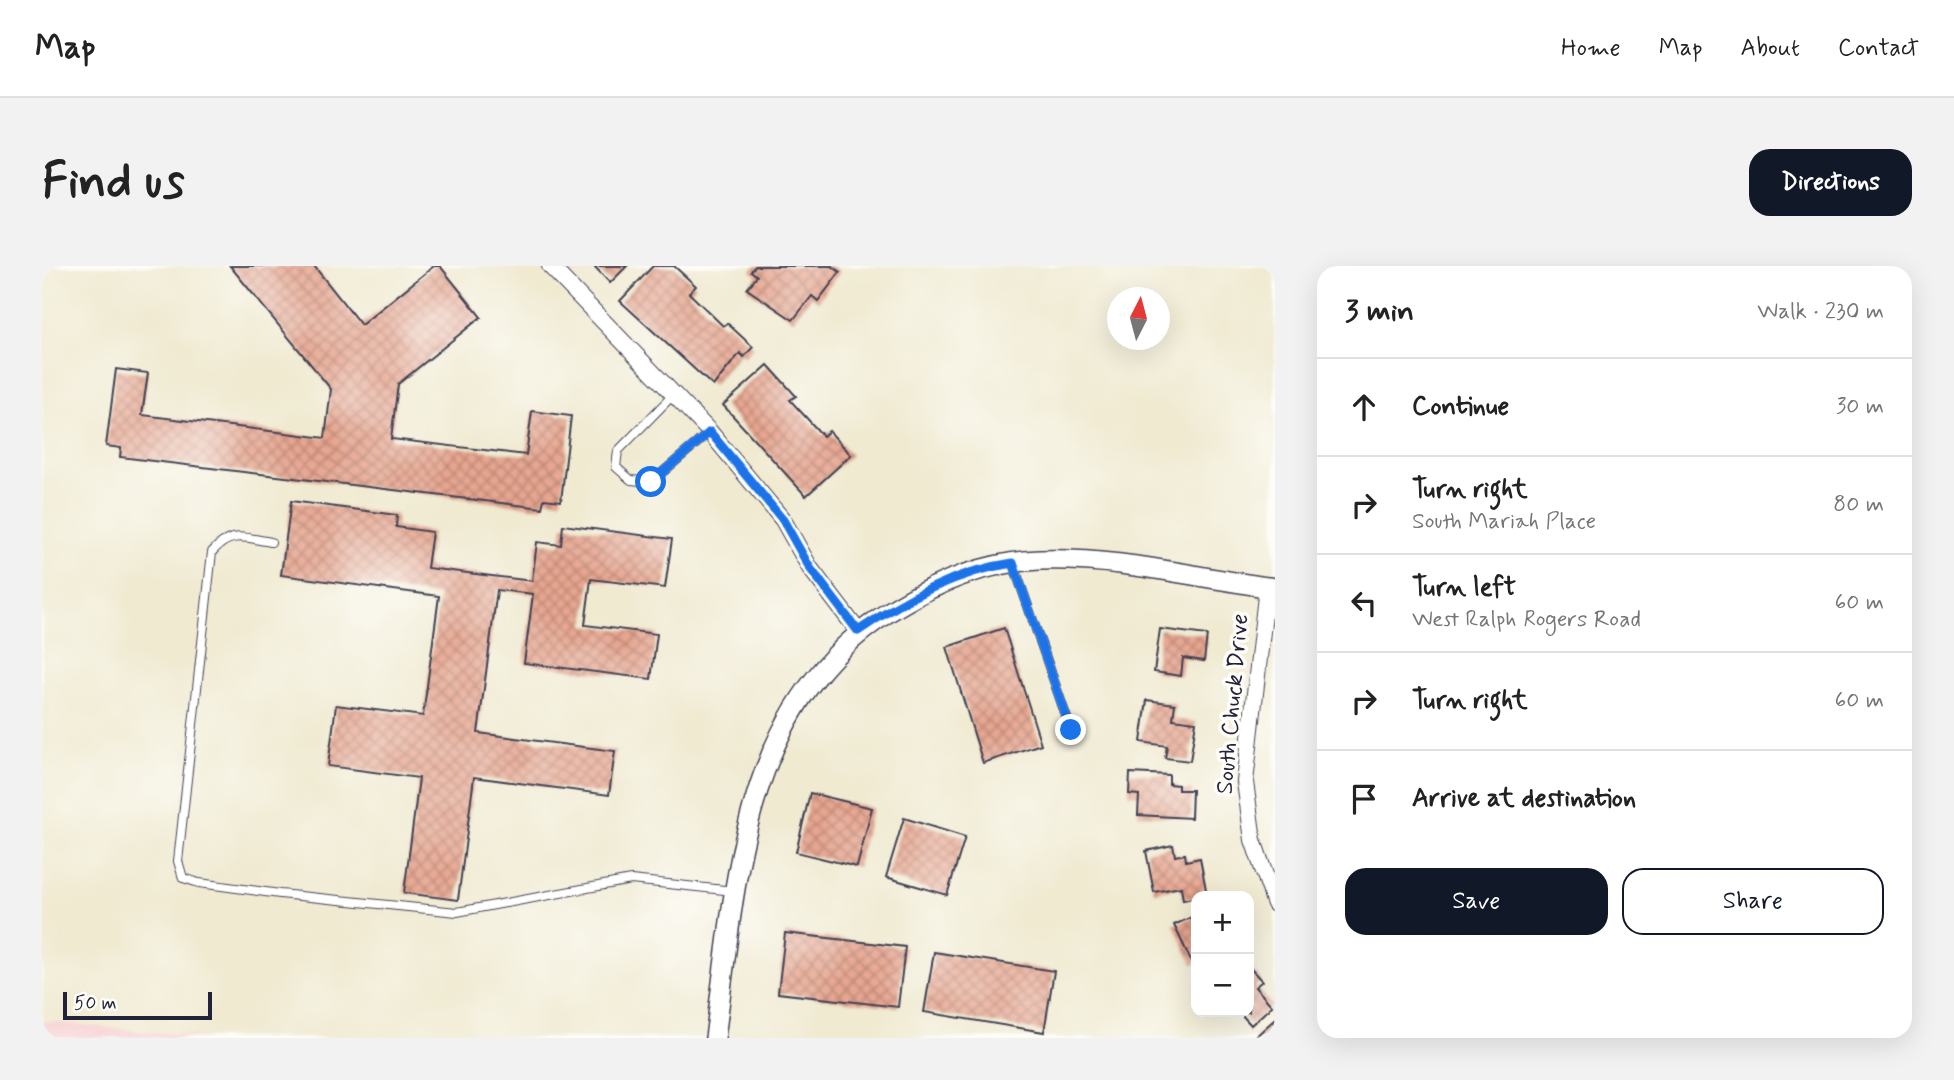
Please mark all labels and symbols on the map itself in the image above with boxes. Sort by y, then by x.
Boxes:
north arrow [1107,287,1170,350]
route start [635,466,666,497]
street label: South Chuck Drive [1210,612,1256,796]
route end [1055,714,1086,745]
scale bar [63,989,212,1021]

